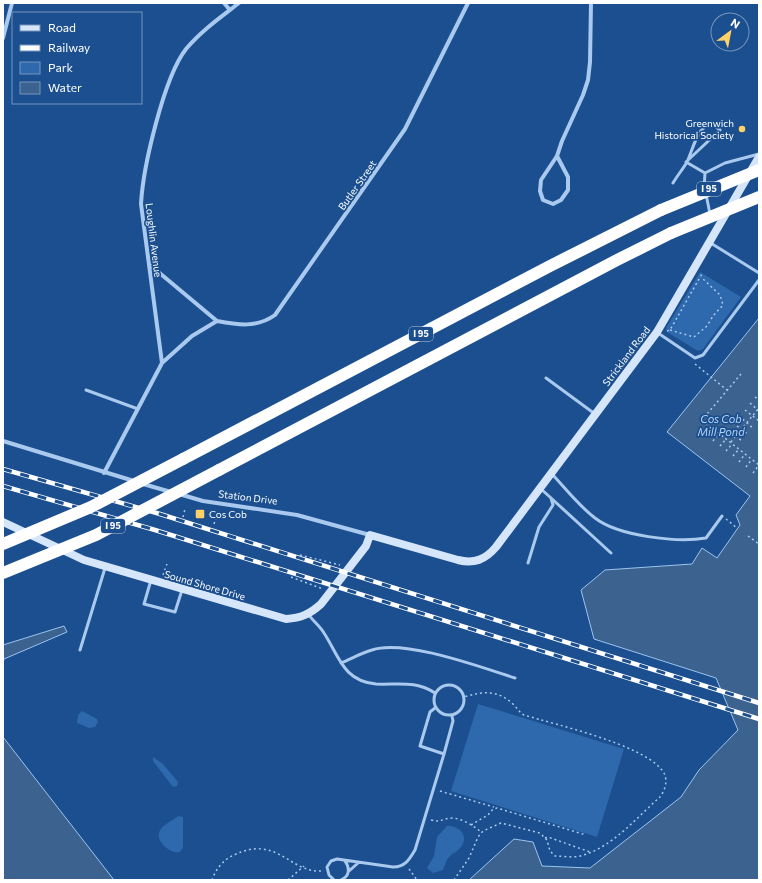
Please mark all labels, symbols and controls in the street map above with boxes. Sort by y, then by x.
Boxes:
legend [12,12,142,104]
north arrow [710,12,750,52]
text: N [729,15,743,31]
text: Road [48,20,76,34]
text: Railway [48,40,90,54]
text: Park [48,60,74,74]
text: Water [48,80,82,94]
place label: Greenwich Historical Society [654,117,734,141]
marker: Greenwich Historical Society [737,124,747,134]
street label: Butler Street [335,158,379,212]
road number: I 95 [697,182,721,196]
street label: Loughlin Avenue [144,202,164,278]
street label: Strickland Road [600,324,652,388]
road number: I 95 [409,327,433,341]
water label: Cos Cob Mill Pond [698,412,745,438]
street label: Station Drive [218,487,278,507]
marker: Cos Cob [194,508,206,520]
place label: Cos Cob [209,508,247,520]
road number: I 95 [101,519,125,533]
street label: Sound Shore Drive [163,568,247,602]

